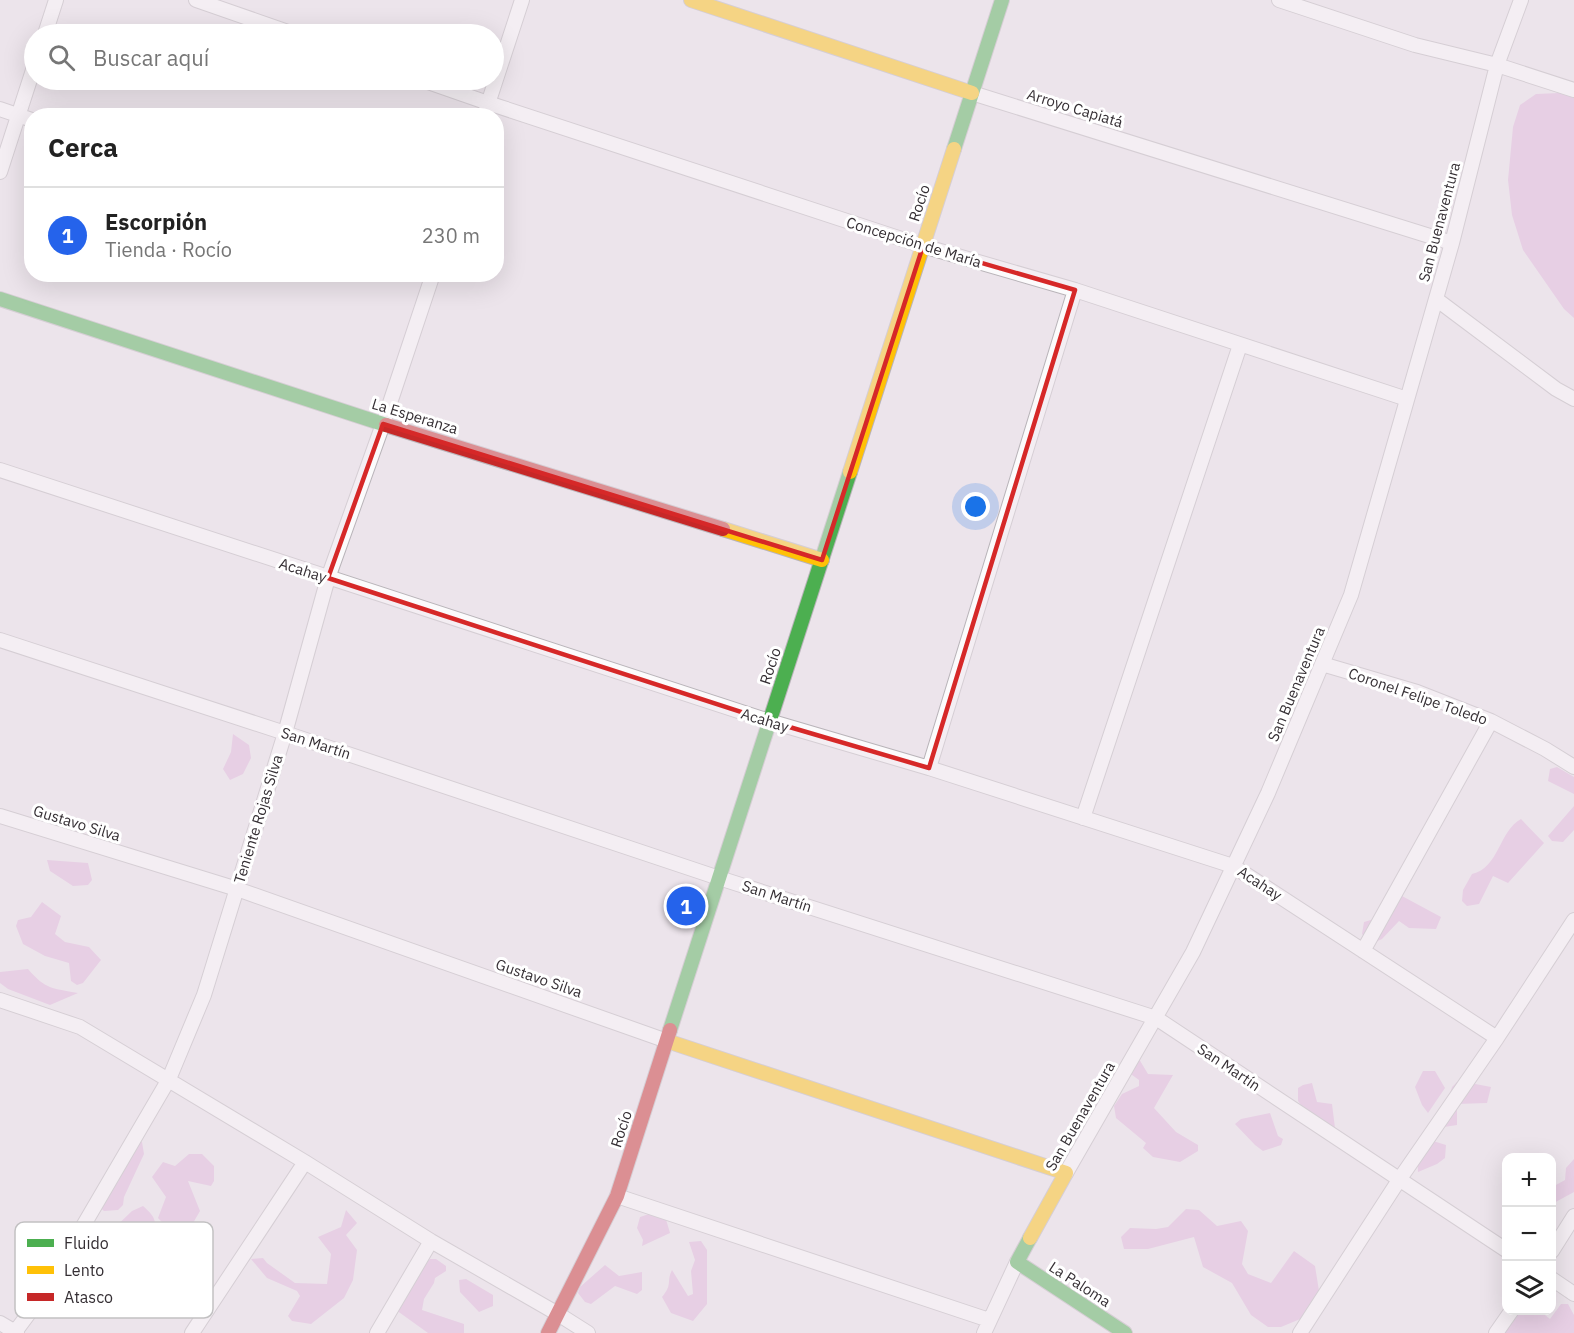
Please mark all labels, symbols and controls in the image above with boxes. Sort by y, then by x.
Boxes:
search box [24,24,504,90]
icon: search [45,41,78,74]
text: Buscar aquí [93,43,209,72]
street label: Arroyo Capiatá [1025,84,1125,132]
text: Cerca [48,130,118,164]
street label: San Buenaventura [1414,160,1464,284]
street label: Rocío [904,182,934,224]
text: Escorpión [105,207,207,236]
street label: Concepción de María [844,212,984,272]
text: 1 [62,222,74,249]
text: 230 m [422,222,480,249]
text: Tienda · Rocío [105,236,232,263]
street label: La Esperanza [370,394,460,438]
your location [961,492,990,521]
street label: Acahay [277,553,330,587]
street label: San Buenaventura [1263,624,1329,744]
street label: Rocío [755,645,785,687]
street label: Coronel Felipe Toledo [1346,663,1490,729]
street label: Acahay [739,704,792,736]
street label: San Martín [279,723,353,763]
street label: Teniente Rojas Silva [229,752,287,886]
street label: Gustavo Silva [31,801,123,845]
street label: Acahay [1234,862,1286,905]
street label: San Martín [740,876,814,916]
pin: 1 [666,884,706,928]
street label: Gustavo Silva [493,954,585,1002]
street label: San Martín [1194,1039,1264,1095]
street label: San Buenaventura [1041,1058,1119,1174]
street label: Rocío [606,1108,636,1150]
map controls [1502,1153,1556,1315]
button: + [1502,1153,1556,1207]
button: − [1502,1207,1556,1261]
legend [15,1222,213,1318]
text: Fluido [64,1233,109,1253]
street label: La Paloma [1046,1257,1114,1311]
text: Lento [64,1260,104,1280]
button: layers [1502,1261,1556,1315]
text: Atasco [64,1287,113,1307]

